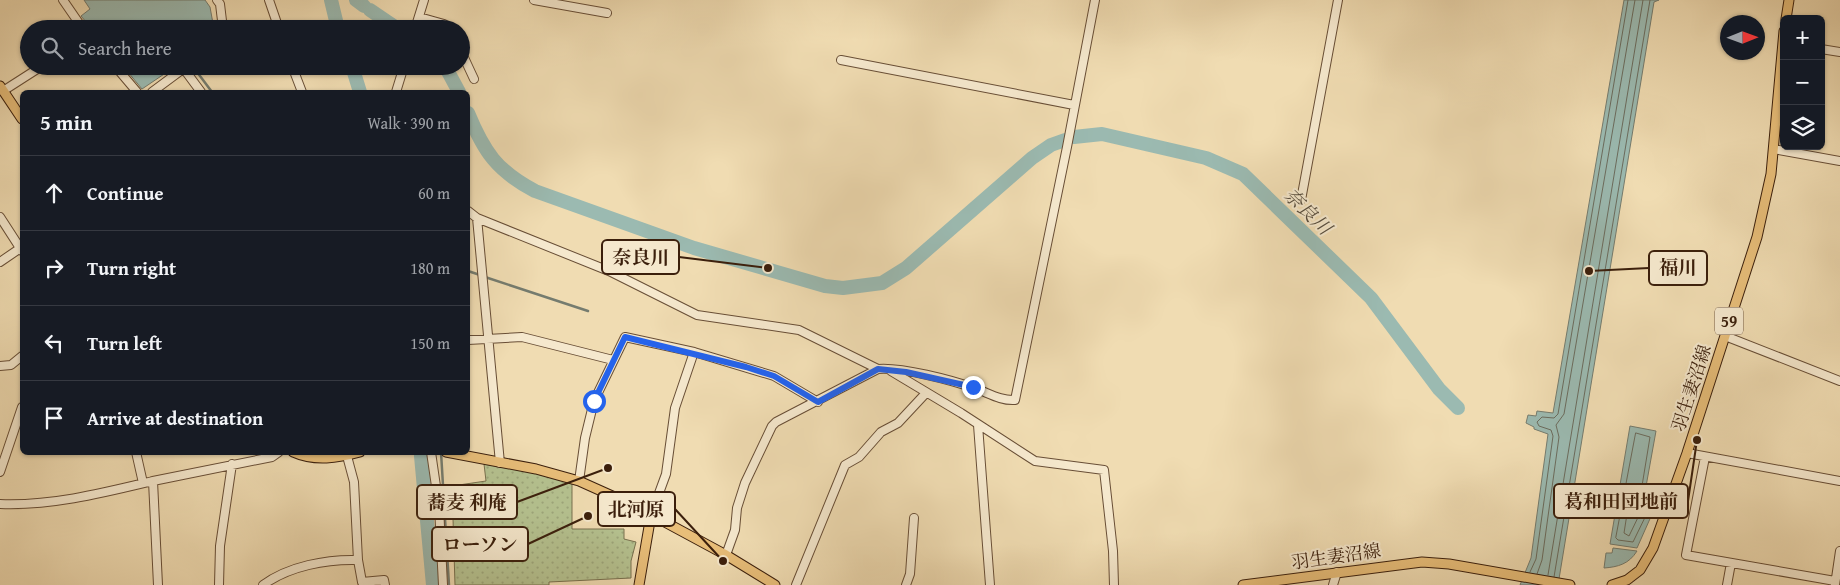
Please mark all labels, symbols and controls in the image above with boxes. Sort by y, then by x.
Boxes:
north arrow [1720,15,1765,60]
map controls [1780,15,1825,150]
button: + [1780,15,1825,60]
search box [20,20,470,75]
icon: search [38,34,66,62]
text: Search here [78,34,172,62]
button: − [1780,60,1825,105]
button: layers [1780,105,1825,150]
text: 5 min [40,107,92,138]
text: Walk · 390 m [367,111,450,135]
icon: ahead [40,179,68,207]
text: Continue [87,179,164,207]
text: 60 m [418,181,450,205]
water label: 奈良川 [1278,181,1340,242]
callout: 奈良川 [602,240,679,274]
text: 奈良川 [612,243,670,271]
callout: 福川 [1649,251,1707,285]
text: 福川 [1659,253,1697,281]
icon: right [40,254,68,282]
text: Turn right [87,254,176,282]
text: 180 m [410,256,450,280]
road number: 59 [1715,308,1743,334]
icon: left [40,329,68,357]
text: Turn left [87,329,162,357]
text: 150 m [410,331,450,355]
street label: 羽生妻沼線 [1664,341,1718,435]
route end [962,376,985,399]
route start [583,390,606,413]
icon: arrive [40,404,68,432]
text: Arrive at destination [87,404,263,432]
callout: 葛和田団地前 [1554,484,1688,518]
callout: 蕎麦 利庵 [417,485,517,519]
text: 葛和田団地前 [1564,487,1678,515]
text: 蕎麦 利庵 [427,488,507,516]
callout: 北河原 [598,492,675,526]
text: 北河原 [607,495,665,523]
callout: ローソン [432,527,528,561]
text: ローソン [442,530,518,558]
street label: 羽生妻沼線 [1290,536,1382,576]

